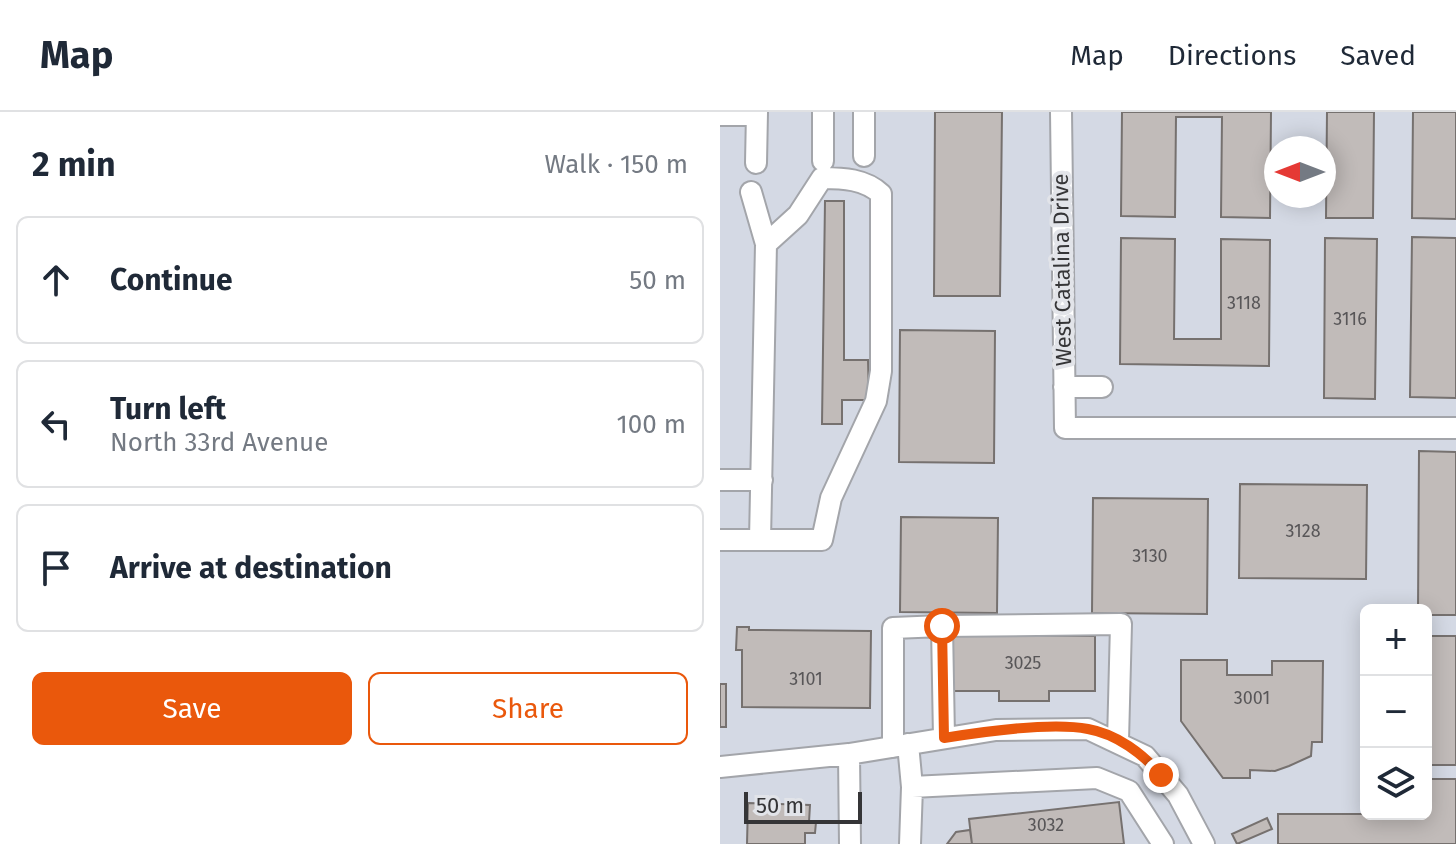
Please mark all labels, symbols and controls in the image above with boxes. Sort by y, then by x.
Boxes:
text: Map [40,32,113,78]
text: Map [1070,39,1124,72]
text: Directions [1168,39,1296,72]
text: Saved [1340,39,1416,72]
north arrow [1264,136,1336,208]
text: 2 min [32,144,116,185]
text: Walk · 150 m [545,149,688,180]
street label: West Catalina Drive [1047,174,1077,366]
icon: ahead [34,258,78,302]
text: Continue [110,262,233,298]
text: 50 m [629,265,686,296]
house number: 3118 [1227,292,1261,314]
house number: 3116 [1333,308,1367,330]
text: Turn left [110,391,226,427]
icon: left [34,402,78,446]
text: 100 m [617,409,686,440]
text: North 33rd Avenue [110,427,328,458]
house number: 3128 [1285,520,1321,542]
house number: 3130 [1132,545,1168,567]
icon: arrive [34,546,78,590]
text: Arrive at destination [110,550,392,586]
map controls [1360,604,1432,820]
button: + [1360,604,1432,676]
route start [924,608,960,644]
house number: 3025 [1005,652,1041,674]
house number: 3101 [789,668,823,690]
button: Save [32,672,352,745]
button: Share [368,672,688,745]
button: − [1360,676,1432,748]
house number: 3001 [1234,687,1270,709]
button: layers [1360,748,1432,820]
route end [1143,757,1179,793]
scale bar [744,788,862,824]
text: 50 m [756,792,804,819]
house number: 3032 [1028,814,1064,836]

